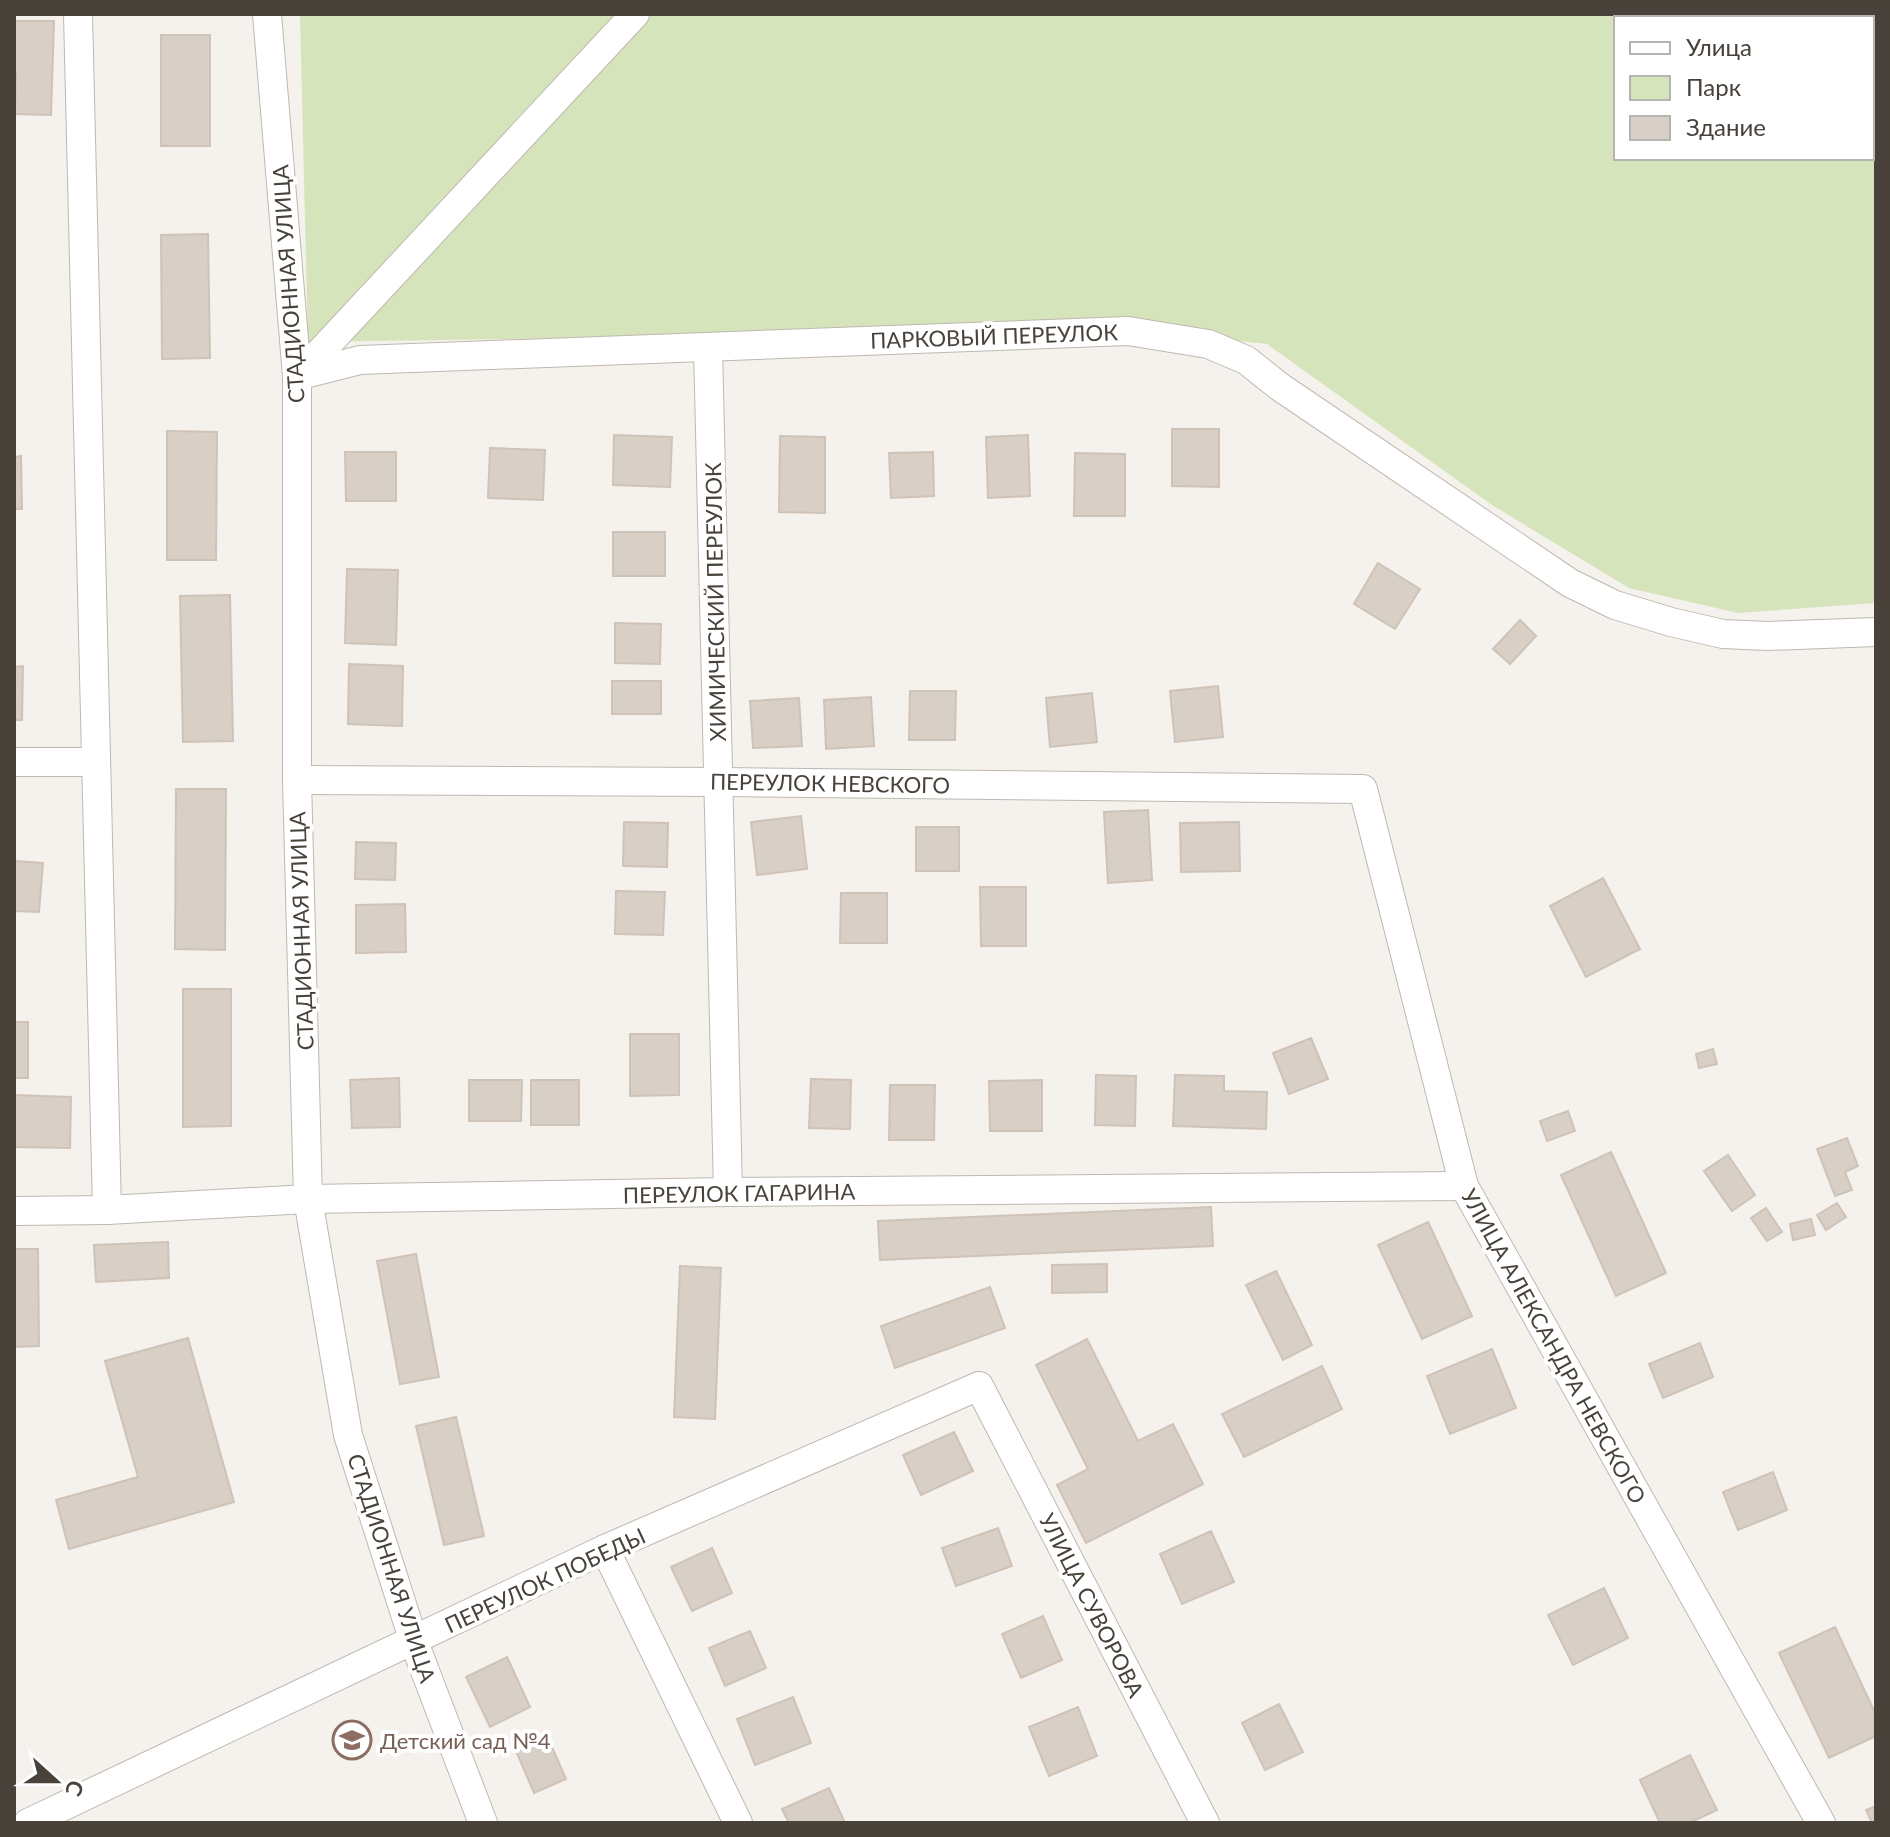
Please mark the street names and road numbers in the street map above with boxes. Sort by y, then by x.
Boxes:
street label: СТАДИОННАЯ УЛИЦА [266,164,310,404]
street label: ПАРКОВЫЙ ПЕРЕУЛОК [870,318,1119,354]
street label: ХИМИЧЕСКИЙ ПЕРЕУЛОК [699,462,731,742]
street label: ПЕРЕУЛОК НЕВСКОГО [710,767,950,799]
street label: СТАДИОННАЯ УЛИЦА [283,811,319,1051]
street label: ПЕРЕУЛОК ГАГАРИНА [623,1177,855,1209]
street label: УЛИЦА АЛЕКСАНДРА НЕВСКОГО [1456,1184,1652,1508]
street label: СТАДИОННАЯ УЛИЦА [342,1450,442,1686]
street label: УЛИЦА СУВОРОВА [1034,1508,1150,1702]
street label: ПЕРЕУЛОК ПОБЕДЫ [440,1522,650,1638]

